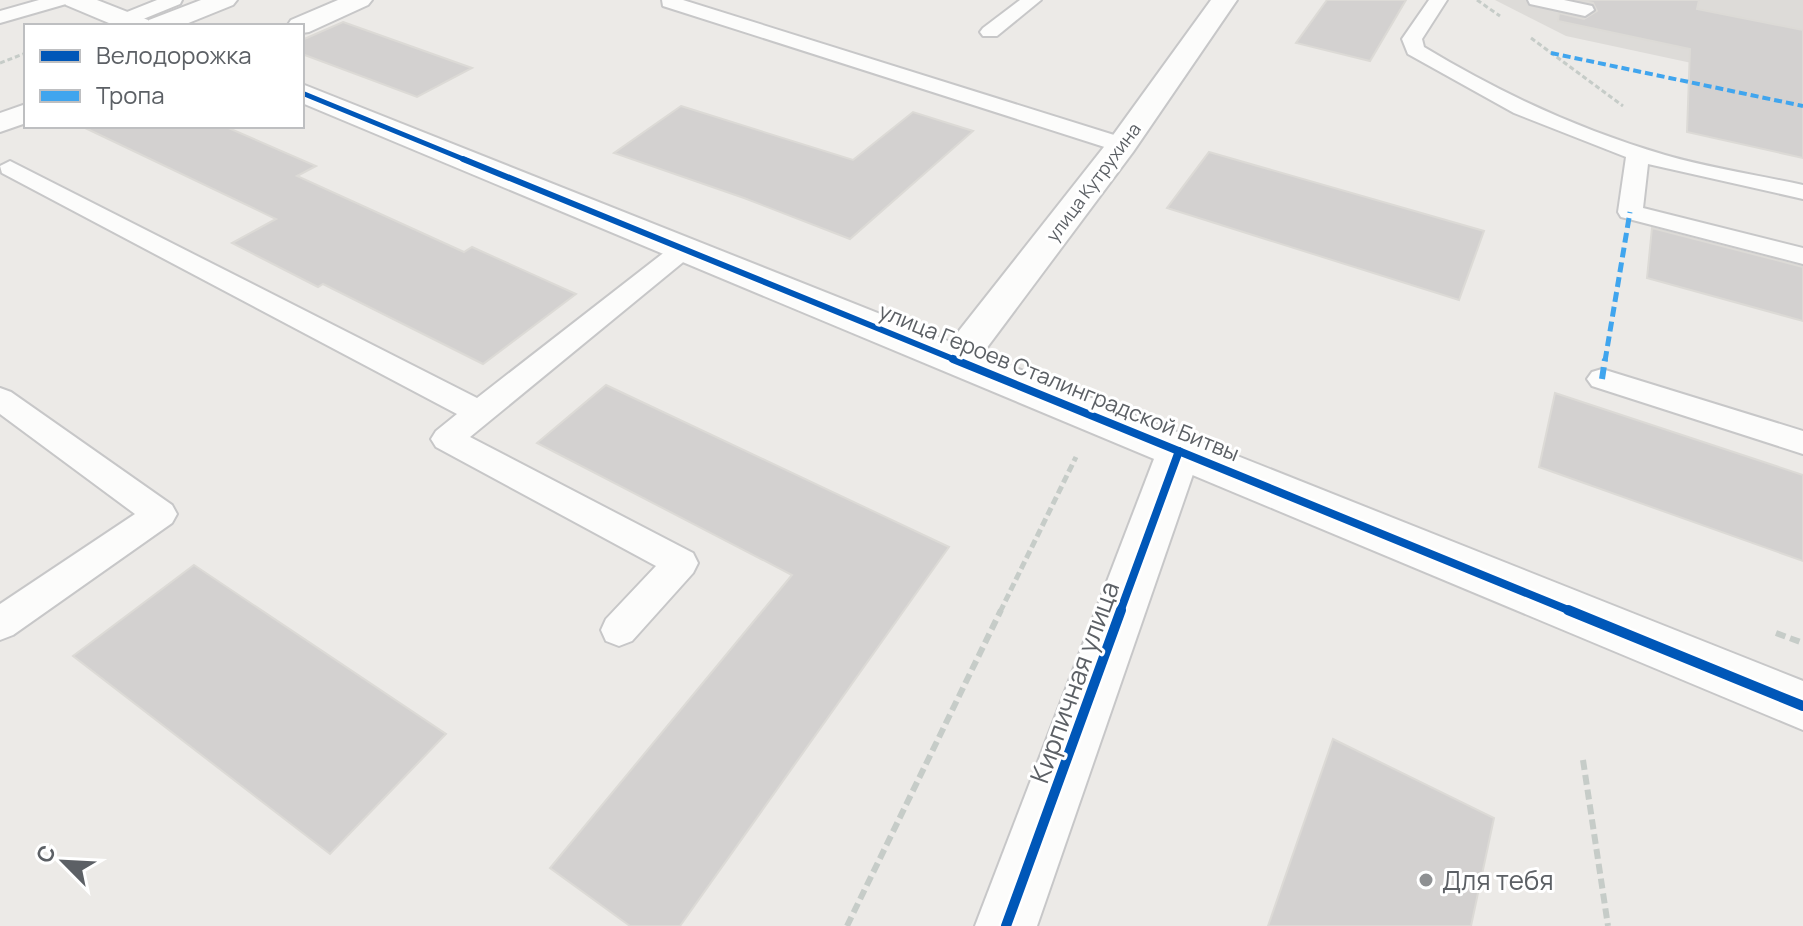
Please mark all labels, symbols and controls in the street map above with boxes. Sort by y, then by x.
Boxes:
legend [24,24,304,128]
text: Велодорожка [96,38,251,71]
text: Тропа [96,78,165,111]
street label: улица Кутрухина [1040,118,1146,246]
street label: улица Героев Сталинградской Битвы [874,296,1244,468]
street label: Кирпичная улица [1021,576,1127,788]
north arrow [24,822,104,902]
text: С [29,840,63,867]
place label: Для тебя [1442,862,1554,898]
marker: Для тебя [1417,871,1435,889]

